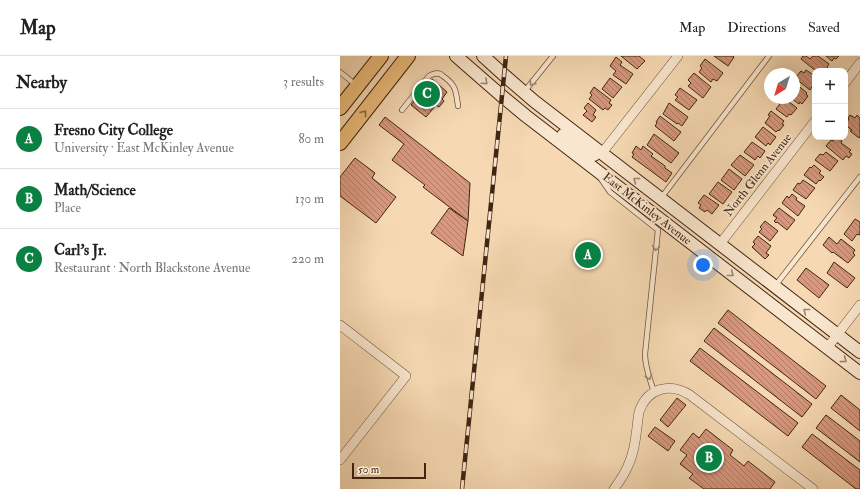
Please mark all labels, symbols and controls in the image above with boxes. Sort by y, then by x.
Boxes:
text: Map [20,16,56,40]
text: Map [679,19,705,36]
text: Directions [727,19,786,36]
text: Saved [808,19,840,36]
north arrow [764,68,800,104]
map controls [812,68,848,140]
button: + [812,68,848,104]
text: Nearby [16,72,67,93]
text: 3 results [283,74,324,90]
one-way arrow [480,77,488,84]
one-way arrow [530,78,537,85]
pin: C [414,79,440,109]
button: − [812,104,848,140]
one-way arrow [359,110,366,117]
text: Fresno City College [54,121,173,140]
text: A [25,131,33,147]
text: 80 m [298,131,324,147]
street label: North Glenn Avenue [721,131,795,219]
text: University · East McKinley Avenue [54,140,234,156]
street label: East McKinley Avenue [600,170,694,248]
one-way arrow [634,178,641,185]
text: Math/Science [54,181,136,200]
text: B [25,191,33,207]
text: 130 m [295,191,324,207]
text: Place [54,200,81,216]
pin: A [575,240,601,270]
text: Carl's Jr. [54,241,106,260]
one-way arrow [652,245,661,251]
text: C [24,251,34,267]
text: 220 m [291,251,324,267]
your location [693,255,713,275]
text: Restaurant · North Blackstone Avenue [54,260,251,276]
one-way arrow [726,269,733,276]
one-way arrow [804,308,811,315]
one-way arrow [839,356,846,363]
one-way arrow [644,373,653,380]
pin: B [696,443,722,473]
scale bar [352,461,426,480]
text: 50 m [358,463,379,476]

